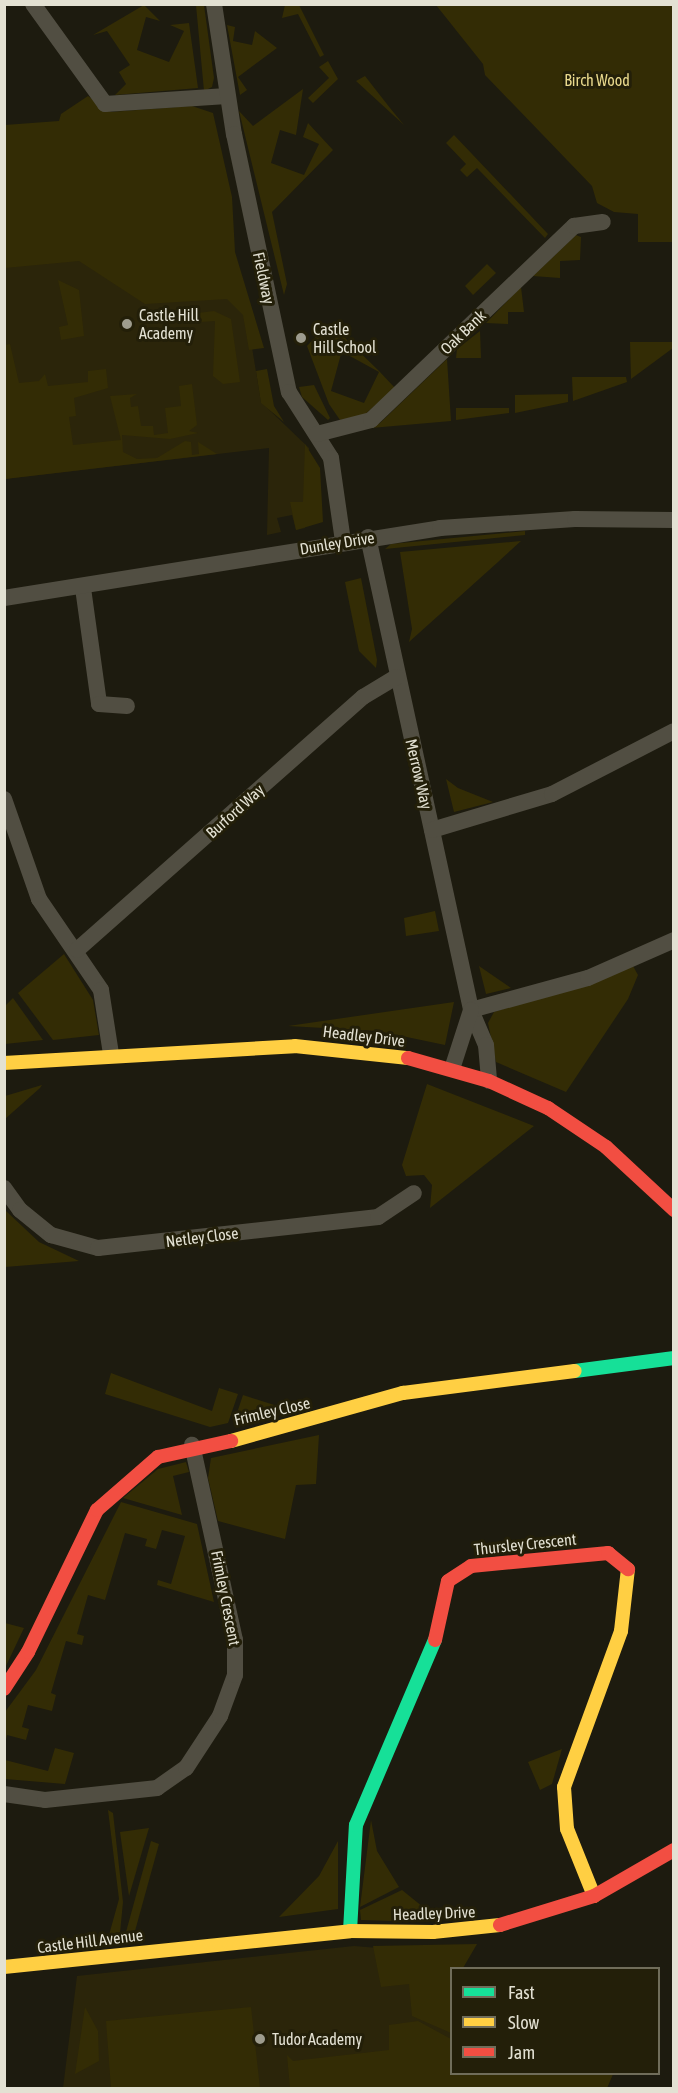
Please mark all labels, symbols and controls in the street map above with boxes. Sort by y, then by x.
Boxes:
park label: Birch Wood [564,70,630,90]
street label: Fieldway [249,250,279,306]
place label: Castle Hill Academy [139,305,199,343]
street label: Oak Bank [436,306,490,358]
marker: Castle Hill Academy [120,317,134,331]
place label: Castle Hill School [313,319,376,357]
marker: Castle Hill School [294,331,308,345]
street label: Dunley Drive [298,528,376,558]
street label: Merrow Way [402,737,436,811]
street label: Burford Way [202,780,268,842]
street label: Headley Drive [322,1021,406,1051]
street label: Netley Close [165,1223,239,1251]
street label: Frimley Close [232,1393,312,1429]
street label: Thursley Crescent [473,1529,577,1559]
street label: Frimley Crescent [207,1549,245,1647]
street label: Headley Drive [392,1902,476,1924]
street label: Castle Hill Avenue [36,1925,144,1957]
legend [450,1967,660,2075]
text: Fast [508,1982,535,2003]
text: Slow [508,2012,539,2033]
place label: Tudor Academy [272,2029,362,2049]
marker: Tudor Academy [253,2032,267,2046]
text: Jam [508,2042,535,2063]

